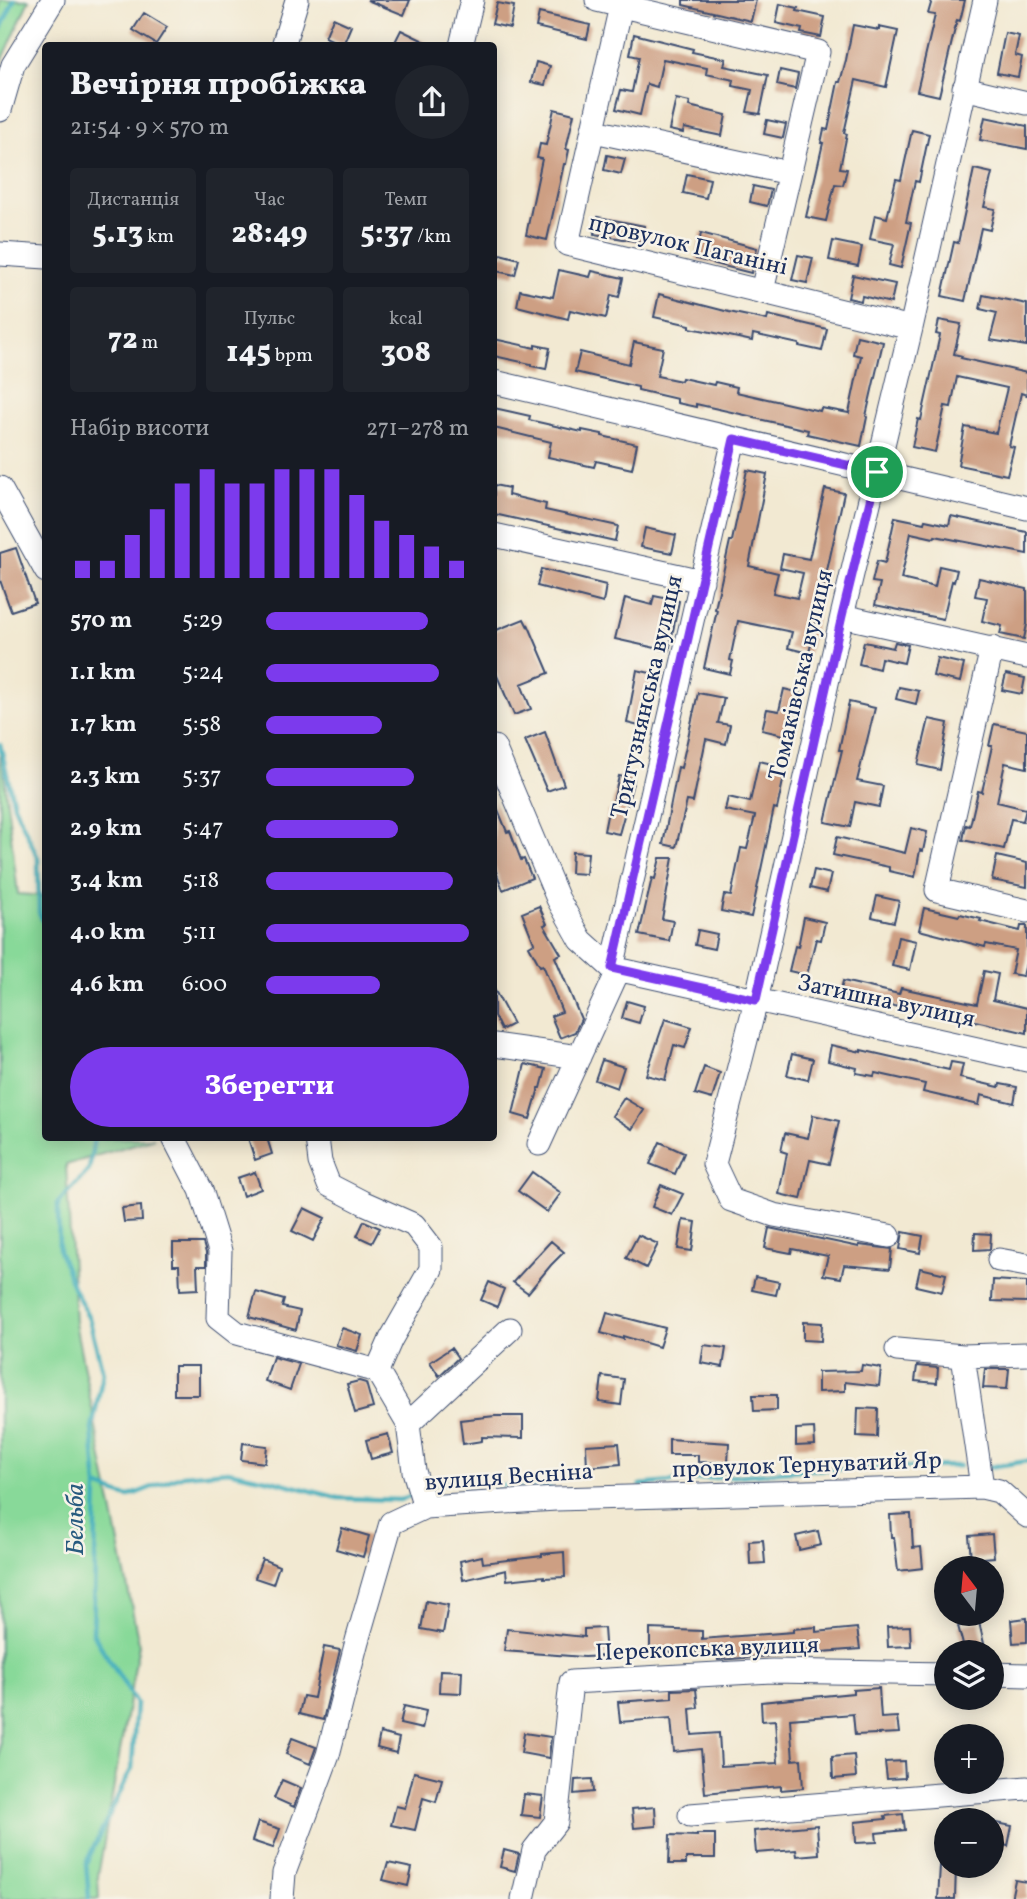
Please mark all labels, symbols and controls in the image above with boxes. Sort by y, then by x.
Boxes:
text: Вечірня пробіжка [70,64,367,108]
button: share [395,65,469,139]
text: 21:54 · 9 × 570 m [70,112,229,144]
text: Дистанція [87,187,179,213]
text: Час [254,187,285,213]
text: Темп [384,187,427,213]
street label: провулок Паганіні [585,207,791,285]
text: 5.13 [92,213,143,255]
text: 28:49 [232,213,307,255]
text: 5:37 [360,213,413,255]
text: km [143,224,174,250]
text: /km [413,224,451,250]
text: Пульс [244,306,295,332]
text: kcal [389,306,423,332]
text: 72 [108,319,138,361]
text: m [138,330,158,356]
text: 145 [226,332,271,374]
text: 308 [381,332,431,374]
text: bpm [271,343,313,369]
text: Набір висоти [70,413,209,445]
text: 271–278 m [366,413,469,445]
pin [847,442,907,502]
icon: arrive [858,453,896,491]
street label: Томаківська вулиця [761,566,843,784]
street label: Тритузнянська вулиця [603,572,693,822]
text: 570 m [70,605,132,637]
text: 5:29 [182,605,223,637]
text: 1.1 km [70,657,136,689]
text: 5:24 [182,657,224,689]
text: 1.7 km [70,709,137,741]
text: 5:58 [182,709,221,741]
text: 2.3 km [70,761,141,793]
text: 5:37 [182,761,221,793]
text: 2.9 km [70,813,142,845]
text: 5:47 [182,813,223,845]
text: 3.4 km [70,865,143,897]
text: 5:18 [182,865,219,897]
text: 4.0 km [70,917,145,949]
text: 5:11 [182,917,216,949]
street label: Затишна вулиця [794,967,978,1037]
text: 4.6 km [70,969,144,1001]
text: 6:00 [182,969,227,1001]
button: Зберегти [70,1047,469,1127]
street label: провулок Тернуватий Яр [672,1444,942,1488]
street label: вулиця Весніна [424,1455,594,1501]
water label: Бельба [58,1483,94,1555]
north arrow [934,1556,1004,1626]
map controls [934,1556,1004,1878]
street label: Перекопська вулиця [594,1629,820,1671]
button: layers [934,1640,1004,1710]
button: + [934,1724,1004,1794]
button: − [934,1808,1004,1878]

